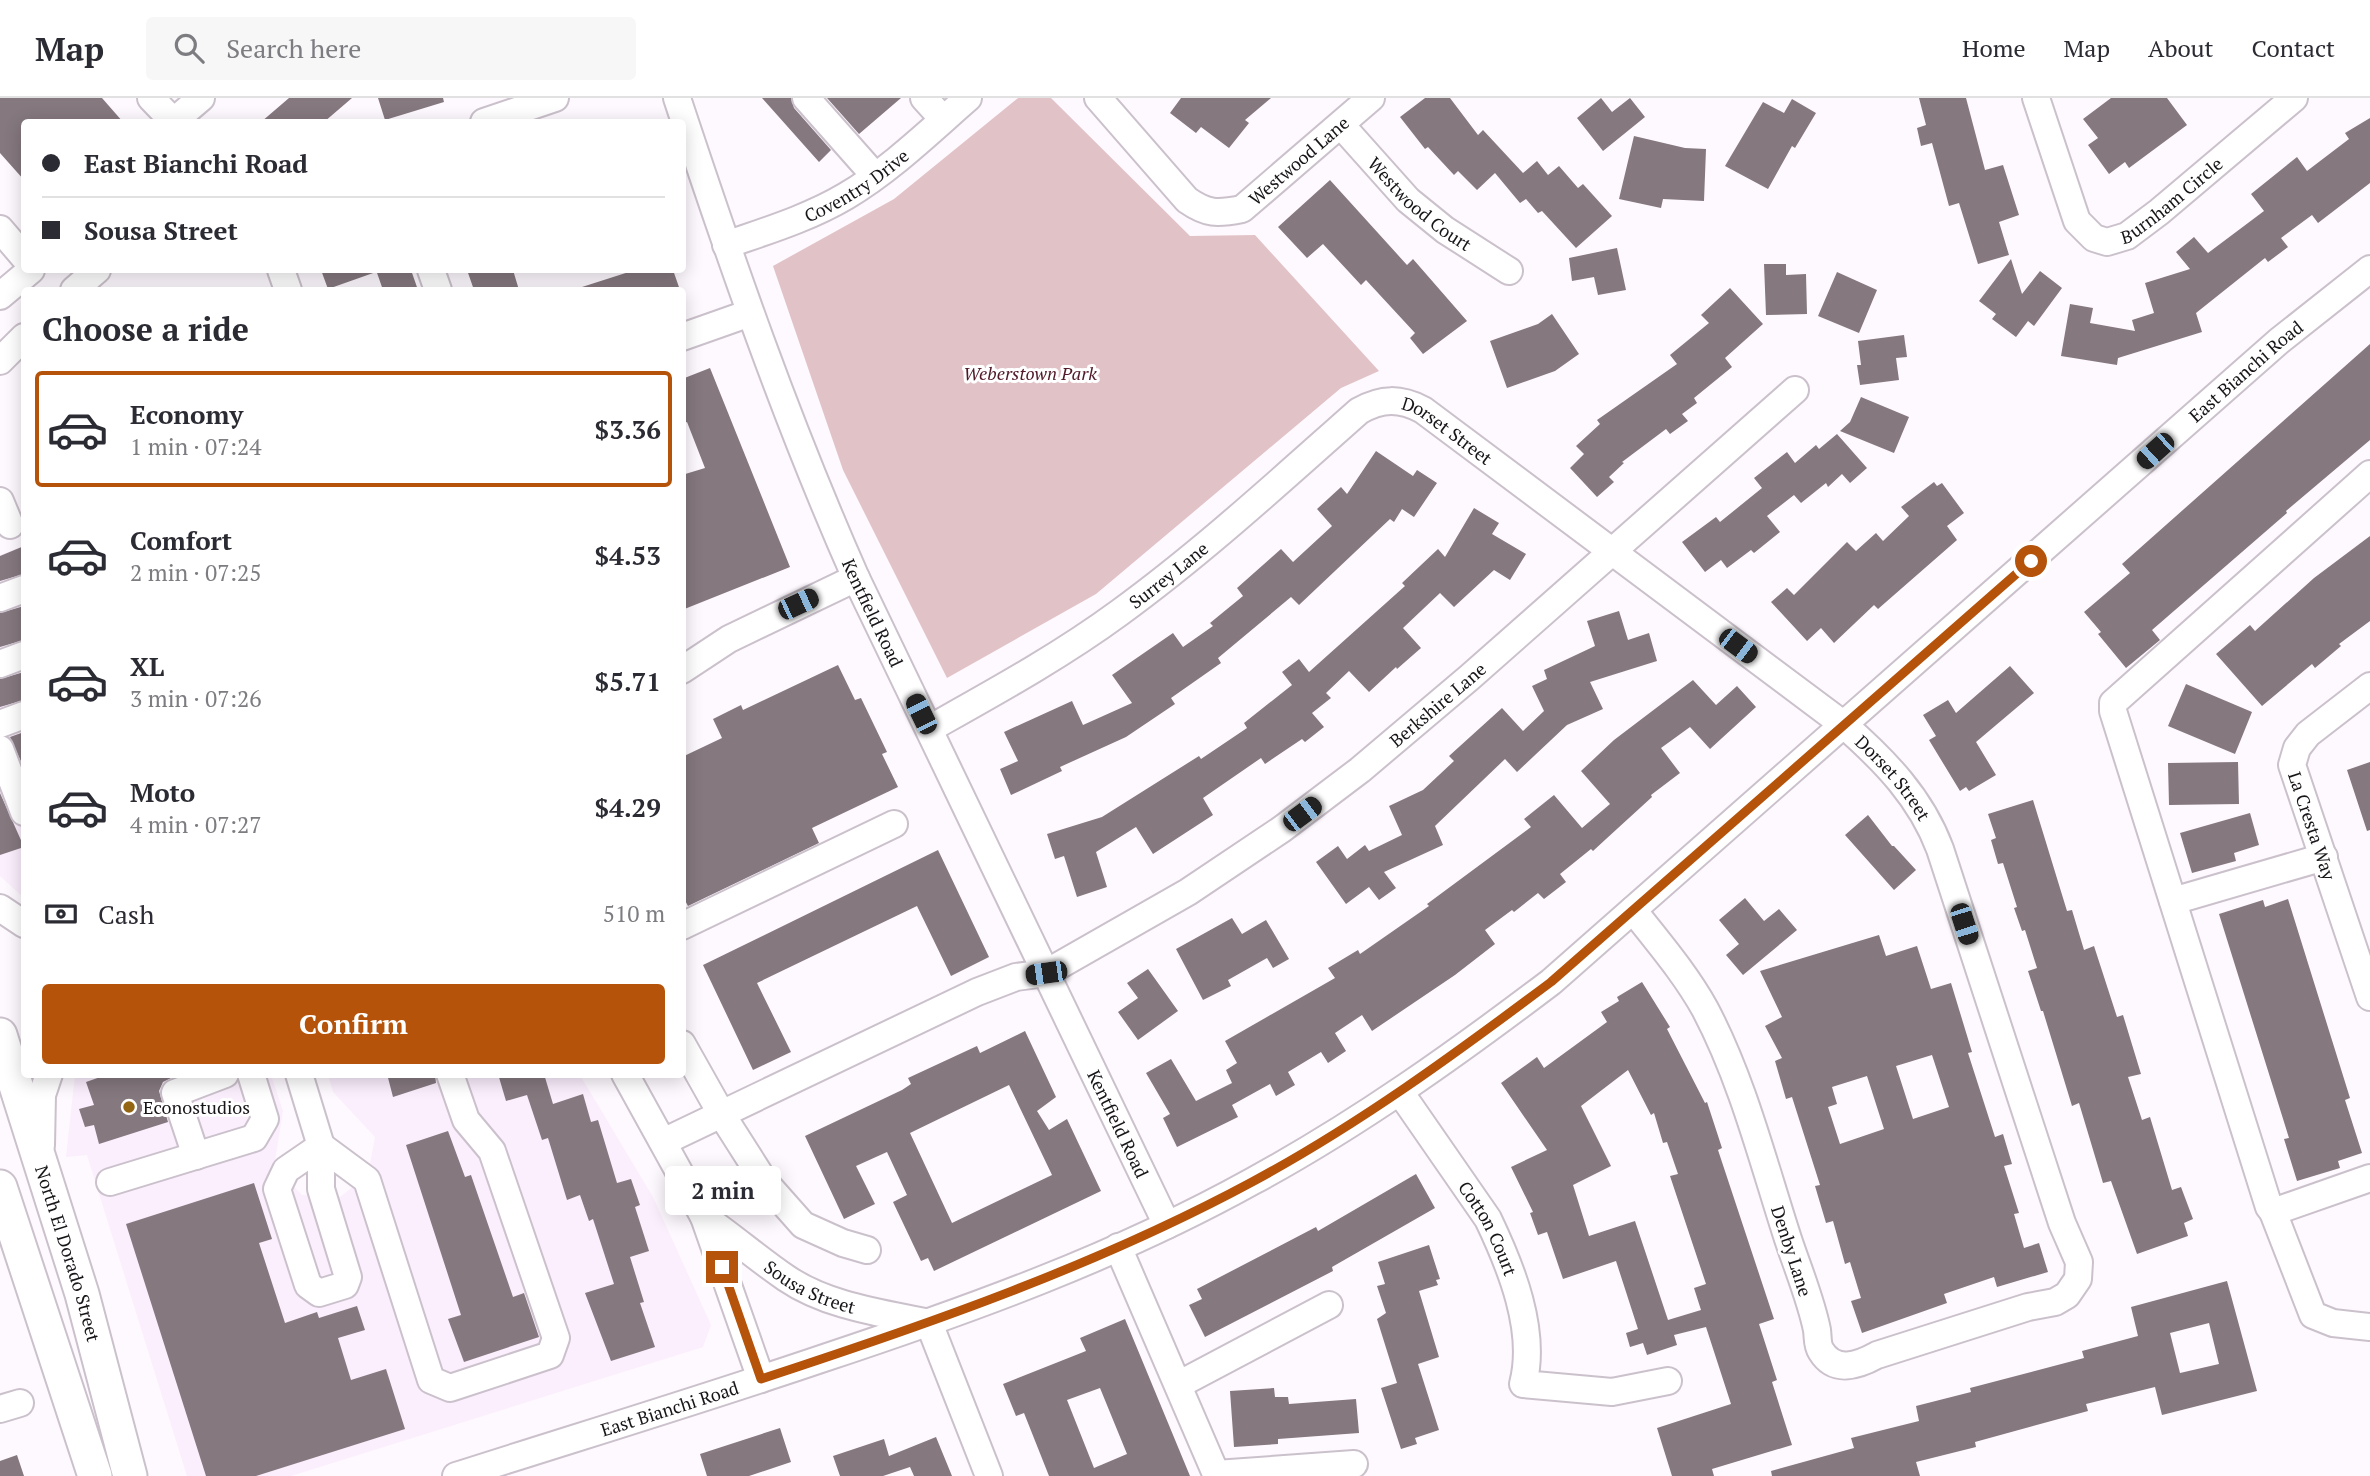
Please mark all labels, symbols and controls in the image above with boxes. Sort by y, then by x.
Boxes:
search box [146,17,636,80]
text: Map [35,27,104,70]
icon: search [170,29,208,67]
text: Search here [226,31,361,65]
text: Home [1962,32,2026,64]
text: Map [2064,32,2110,64]
text: About [2148,32,2214,64]
text: Contact [2252,32,2335,64]
street label: Westwood Lane [1243,110,1354,210]
street label: Coventry Drive [800,143,913,227]
text: East Bianchi Road [84,146,308,180]
street label: Westwood Court [1363,151,1477,256]
street label: Burnham Circle [2118,152,2228,249]
text: Sousa Street [84,213,238,247]
text: Choose a ride [42,308,249,350]
street label: East Bianchi Road [2183,315,2308,427]
park label: Weberstown Park [963,361,1097,385]
street label: Dorset Street [1399,391,1498,470]
text: Economy [130,397,243,431]
icon: car [46,398,109,461]
text: $3.36 [595,412,661,446]
car [2133,429,2178,473]
text: 1 min · 07:24 [130,431,262,462]
text: Comfort [130,523,232,557]
icon: car [46,524,109,587]
street label: Surrey Lane [1124,536,1213,614]
text: $4.53 [595,538,661,572]
route start [2015,545,2047,577]
street label: Kentfield Road [837,555,909,671]
text: 2 min · 07:25 [130,557,262,588]
car [775,586,822,622]
car [1715,625,1762,667]
text: XL [130,649,164,683]
icon: car [46,650,109,713]
street label: Berkshire Lane [1384,657,1491,752]
text: $5.71 [595,664,661,698]
text: 3 min · 07:26 [130,683,262,714]
car [903,691,940,737]
street label: Dorset Street [1850,729,1937,825]
street label: La Cresta Way [2283,768,2342,884]
text: Moto [130,775,195,809]
icon: car [46,776,109,839]
text: $4.29 [595,790,661,824]
car [1279,793,1326,835]
text: 4 min · 07:27 [130,809,262,840]
icon: cash [42,895,80,933]
text: Cash [98,897,154,931]
text: 510 m [603,898,665,929]
car [1948,901,1981,947]
car [1024,960,1069,986]
button: Confirm [42,984,665,1064]
street label: Kentfield Road [1082,1066,1154,1182]
place label: Econostudios [143,1095,250,1119]
marker: Econostudios [121,1099,137,1115]
street label: North El Dorado Street [30,1162,106,1345]
callout: 2 min [664,1166,780,1214]
text: 2 min [692,1175,754,1206]
street label: Cotton Court [1453,1176,1523,1279]
street label: Denby Lane [1766,1203,1818,1299]
route end [706,1251,738,1283]
street label: Sousa Street [759,1254,859,1319]
street label: East Bianchi Road [598,1375,742,1442]

